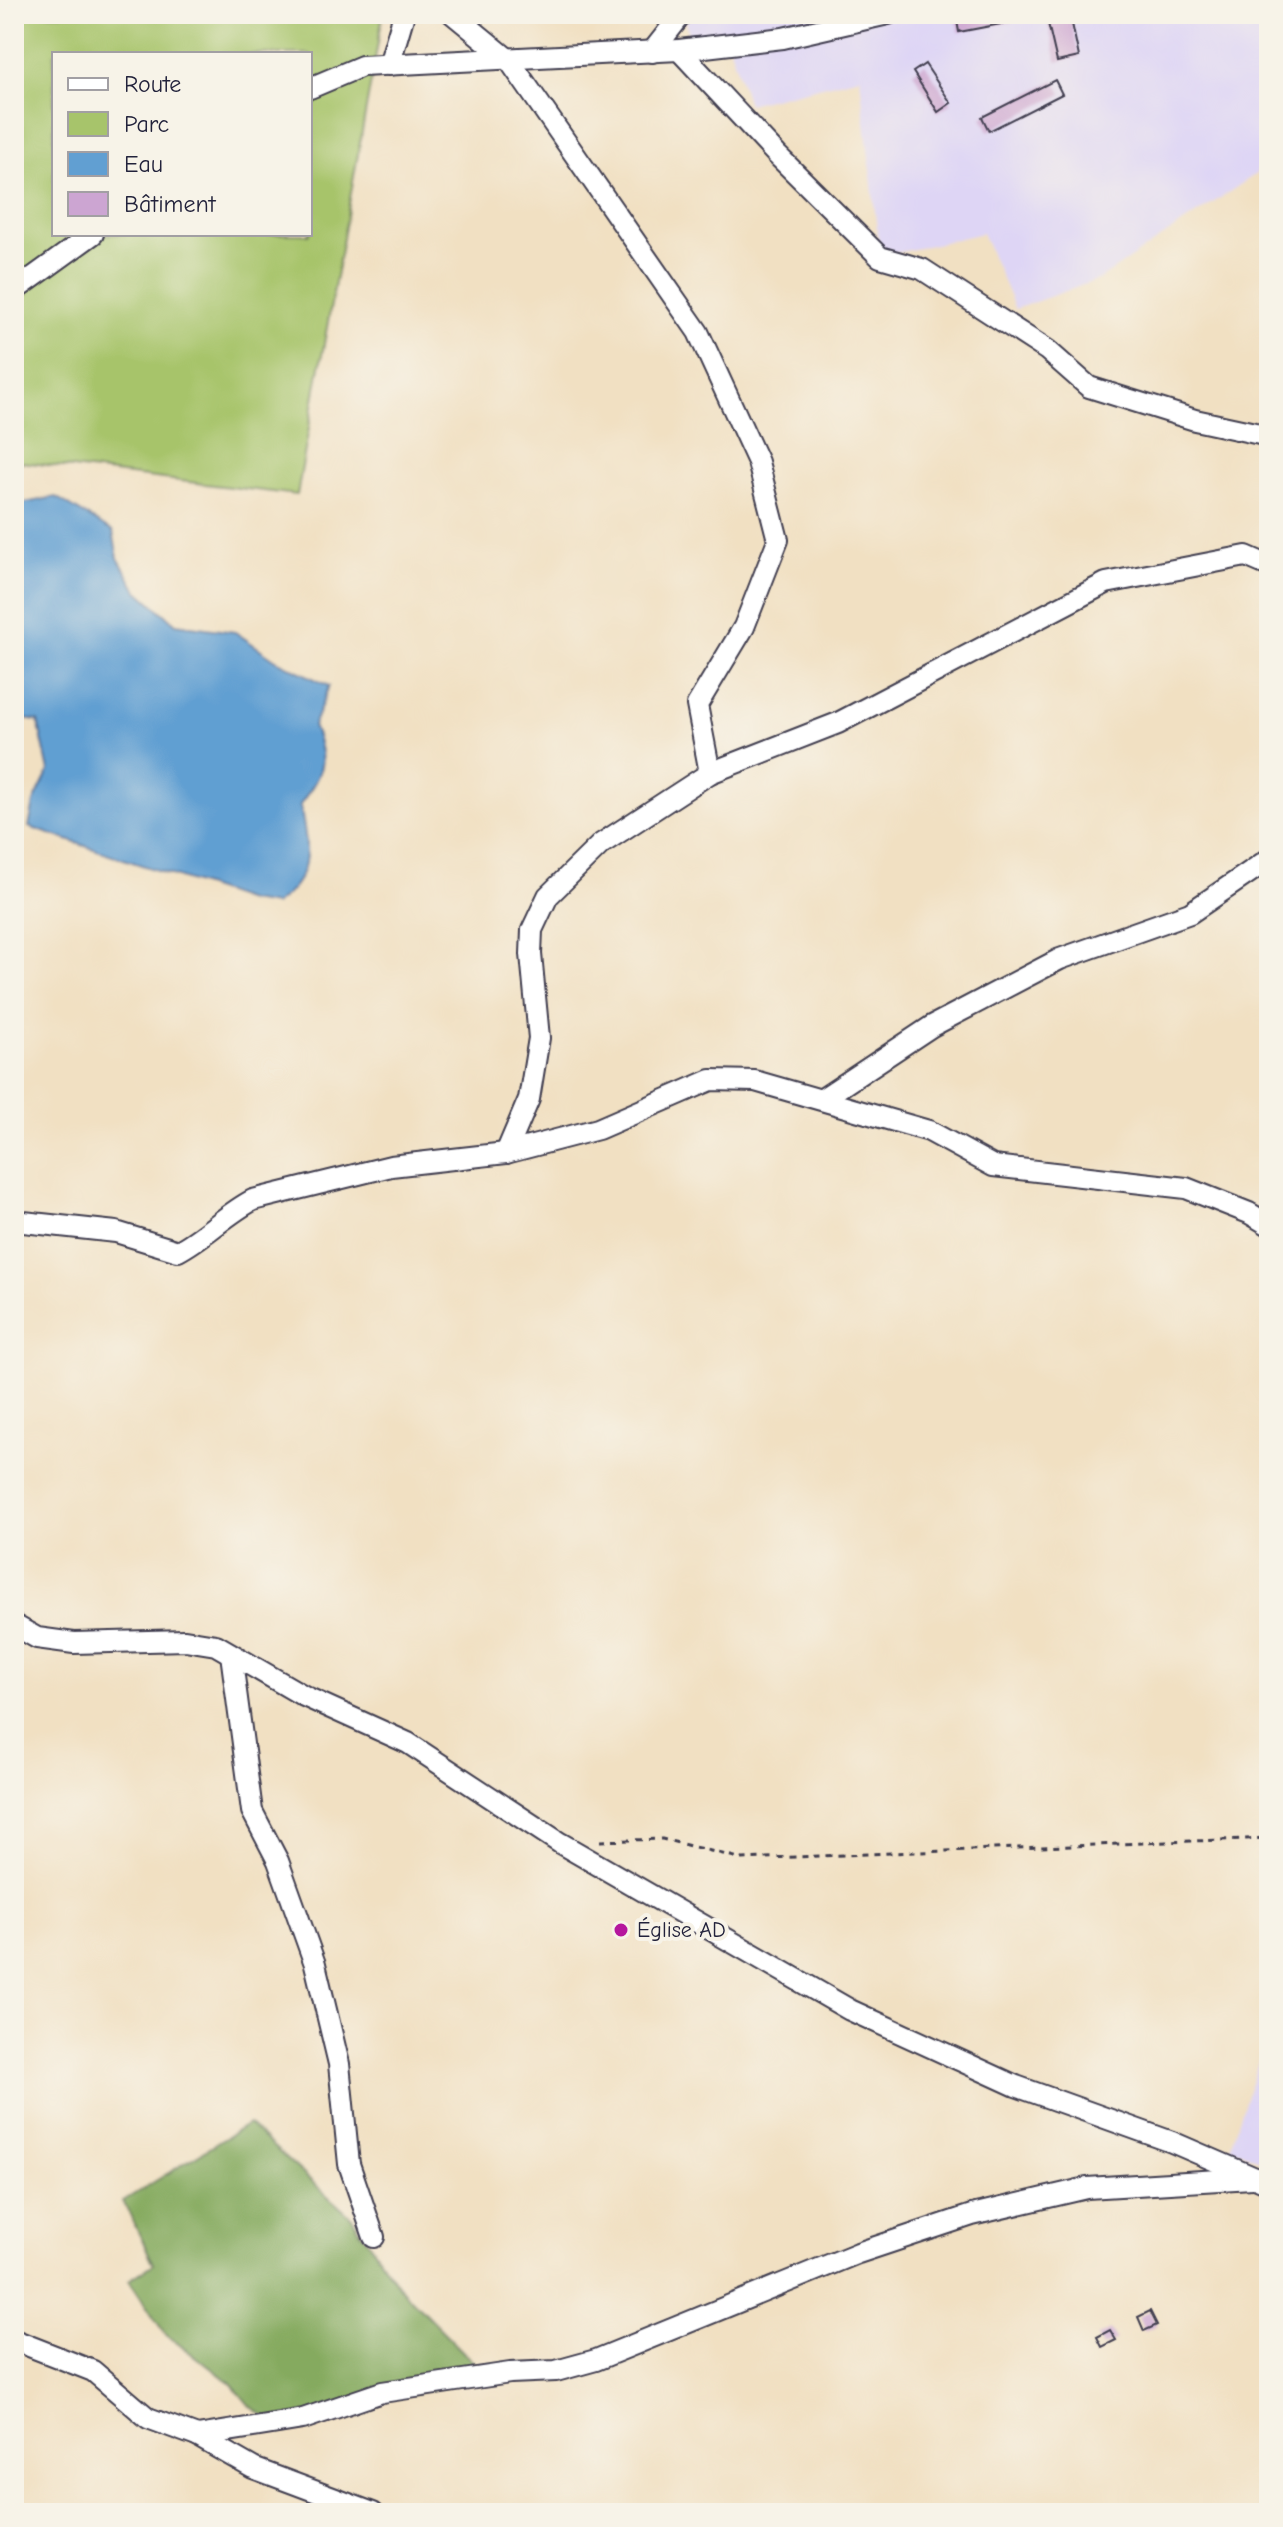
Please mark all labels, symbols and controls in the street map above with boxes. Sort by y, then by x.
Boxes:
legend [52,52,312,236]
text: Route [124,70,181,98]
text: Parc [124,110,169,138]
text: Eau [124,150,163,178]
text: Bâtiment [124,190,217,218]
place label: Église AD [637,1917,726,1943]
marker: Église AD [612,1921,630,1939]

